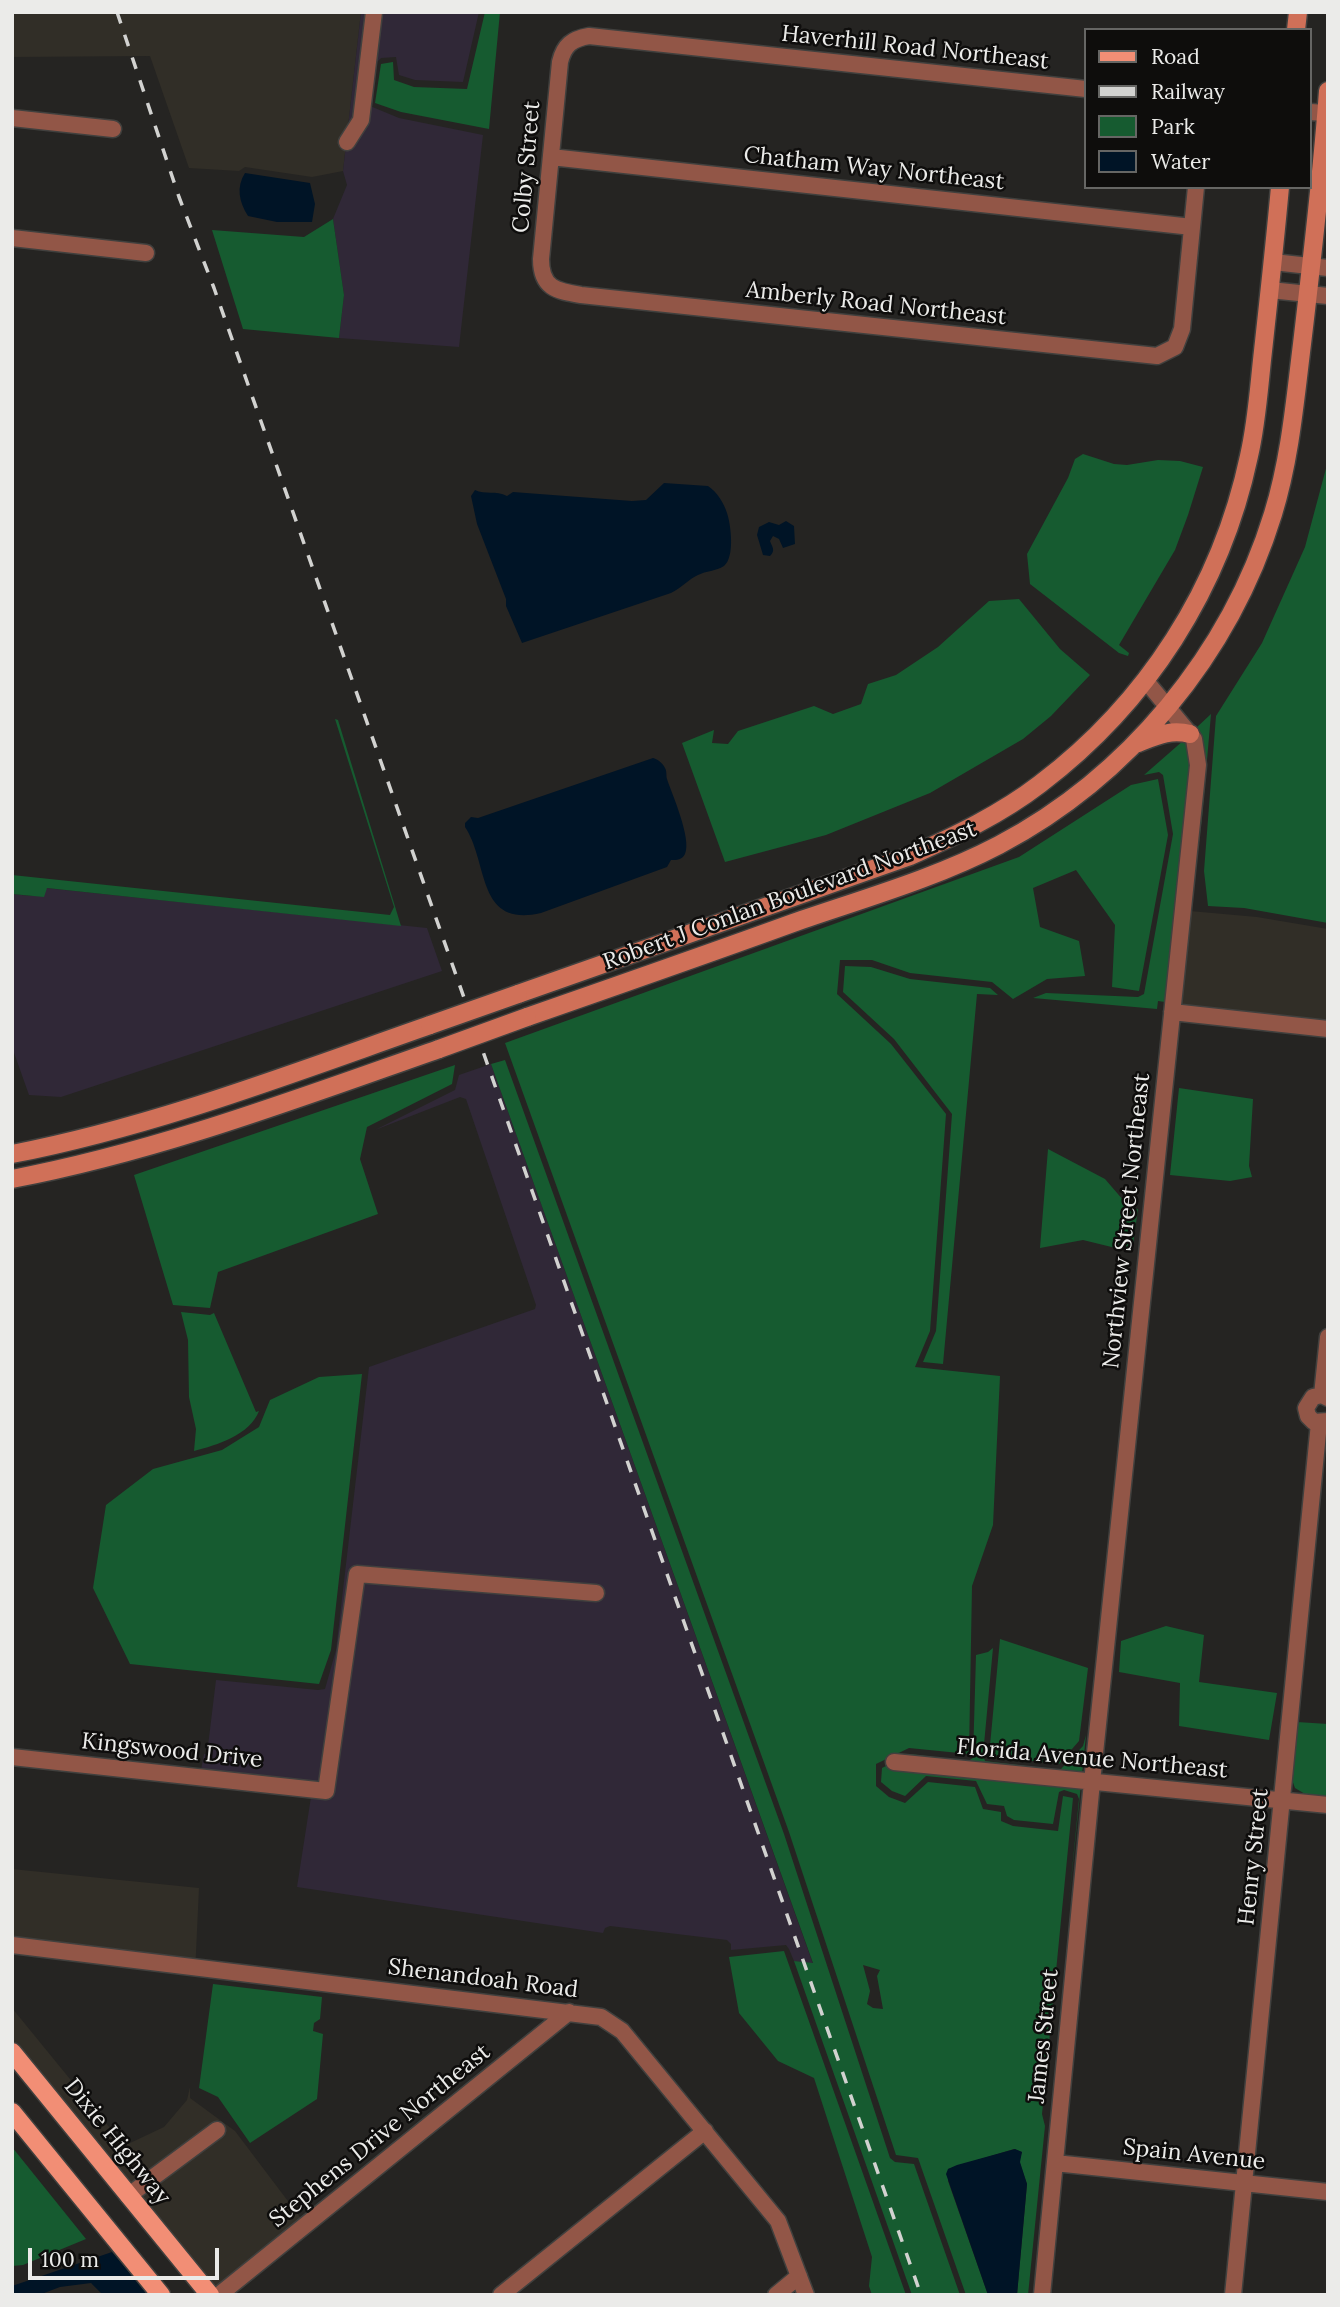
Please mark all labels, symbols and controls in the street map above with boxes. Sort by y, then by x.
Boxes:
street label: Haverhill Road Northeast [780,20,1050,76]
legend [1084,28,1312,189]
text: Road [1151,43,1200,70]
text: Railway [1151,78,1225,105]
street label: Colby Street [507,100,547,234]
text: Park [1151,113,1195,140]
street label: Chatham Way Northeast [742,142,1006,196]
text: Water [1151,148,1210,175]
street label: Amberly Road Northeast [744,277,1008,331]
street label: Robert J Conlan Boulevard Northeast [600,815,980,977]
street label: Northview Street Northeast [1098,1072,1156,1370]
street label: Kingswood Drive [80,1728,264,1774]
street label: Florida Avenue Northeast [955,1733,1229,1785]
street label: Henry Street [1233,1787,1275,1927]
street label: Shenandoah Road [386,1954,580,2004]
street label: James Street [1023,1967,1065,2105]
street label: Stephens Drive Northeast [264,2038,496,2234]
street label: Dixie Highway [58,2074,176,2210]
street label: Spain Avenue [1121,2134,1267,2176]
scale bar [32,2234,222,2278]
text: 100 m [41,2246,99,2273]

